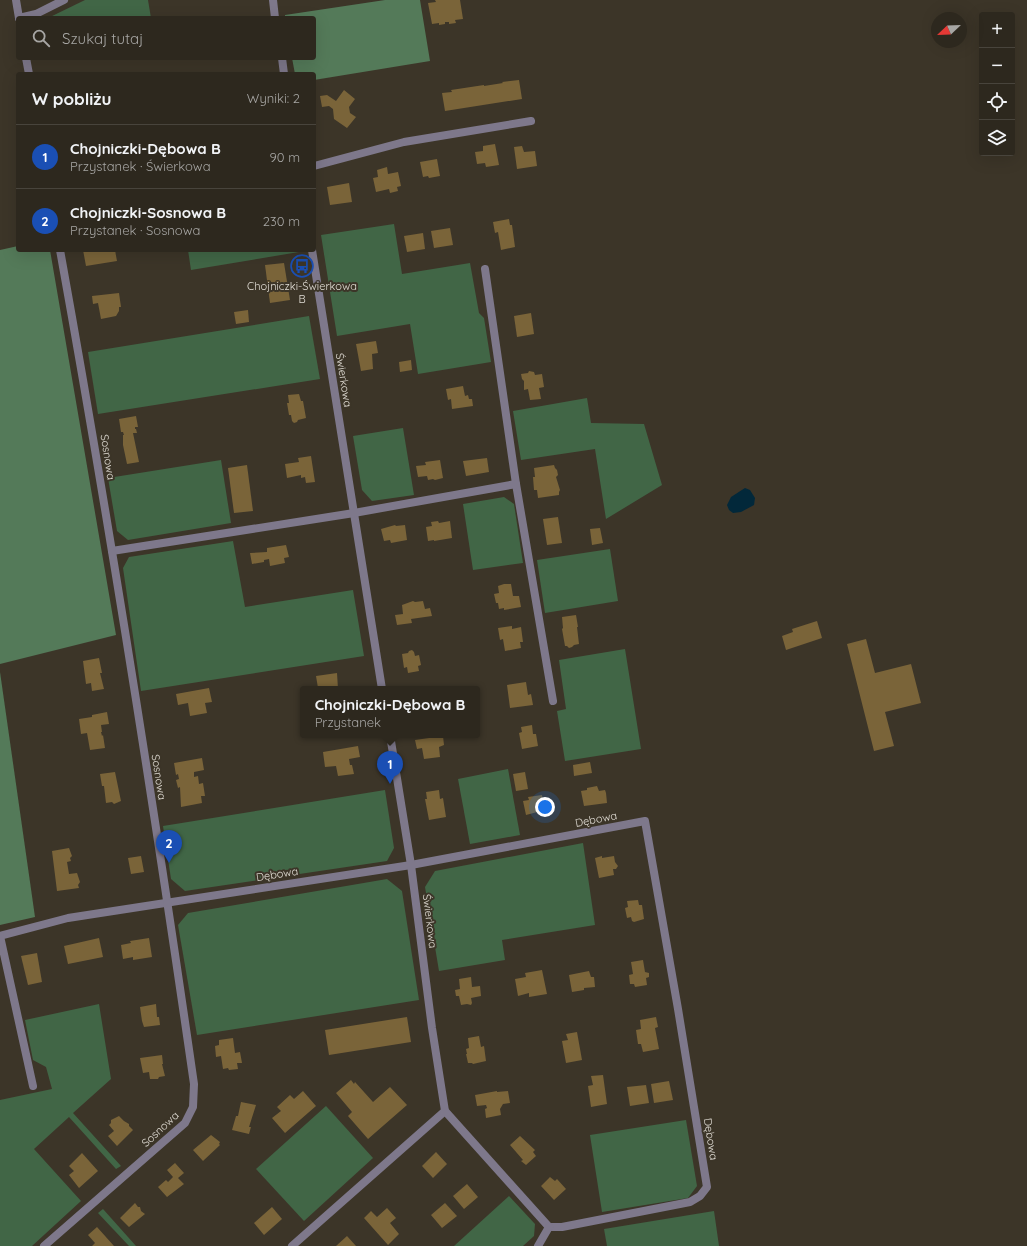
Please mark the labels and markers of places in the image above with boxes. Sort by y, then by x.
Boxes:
bus stop icon: Chojniczki-Świerkowa B [289,253,315,279]
place label: Chojniczki-Świerkowa B [247,279,357,306]
pin: 1 [377,751,403,784]
pin: 2 [156,830,182,863]

